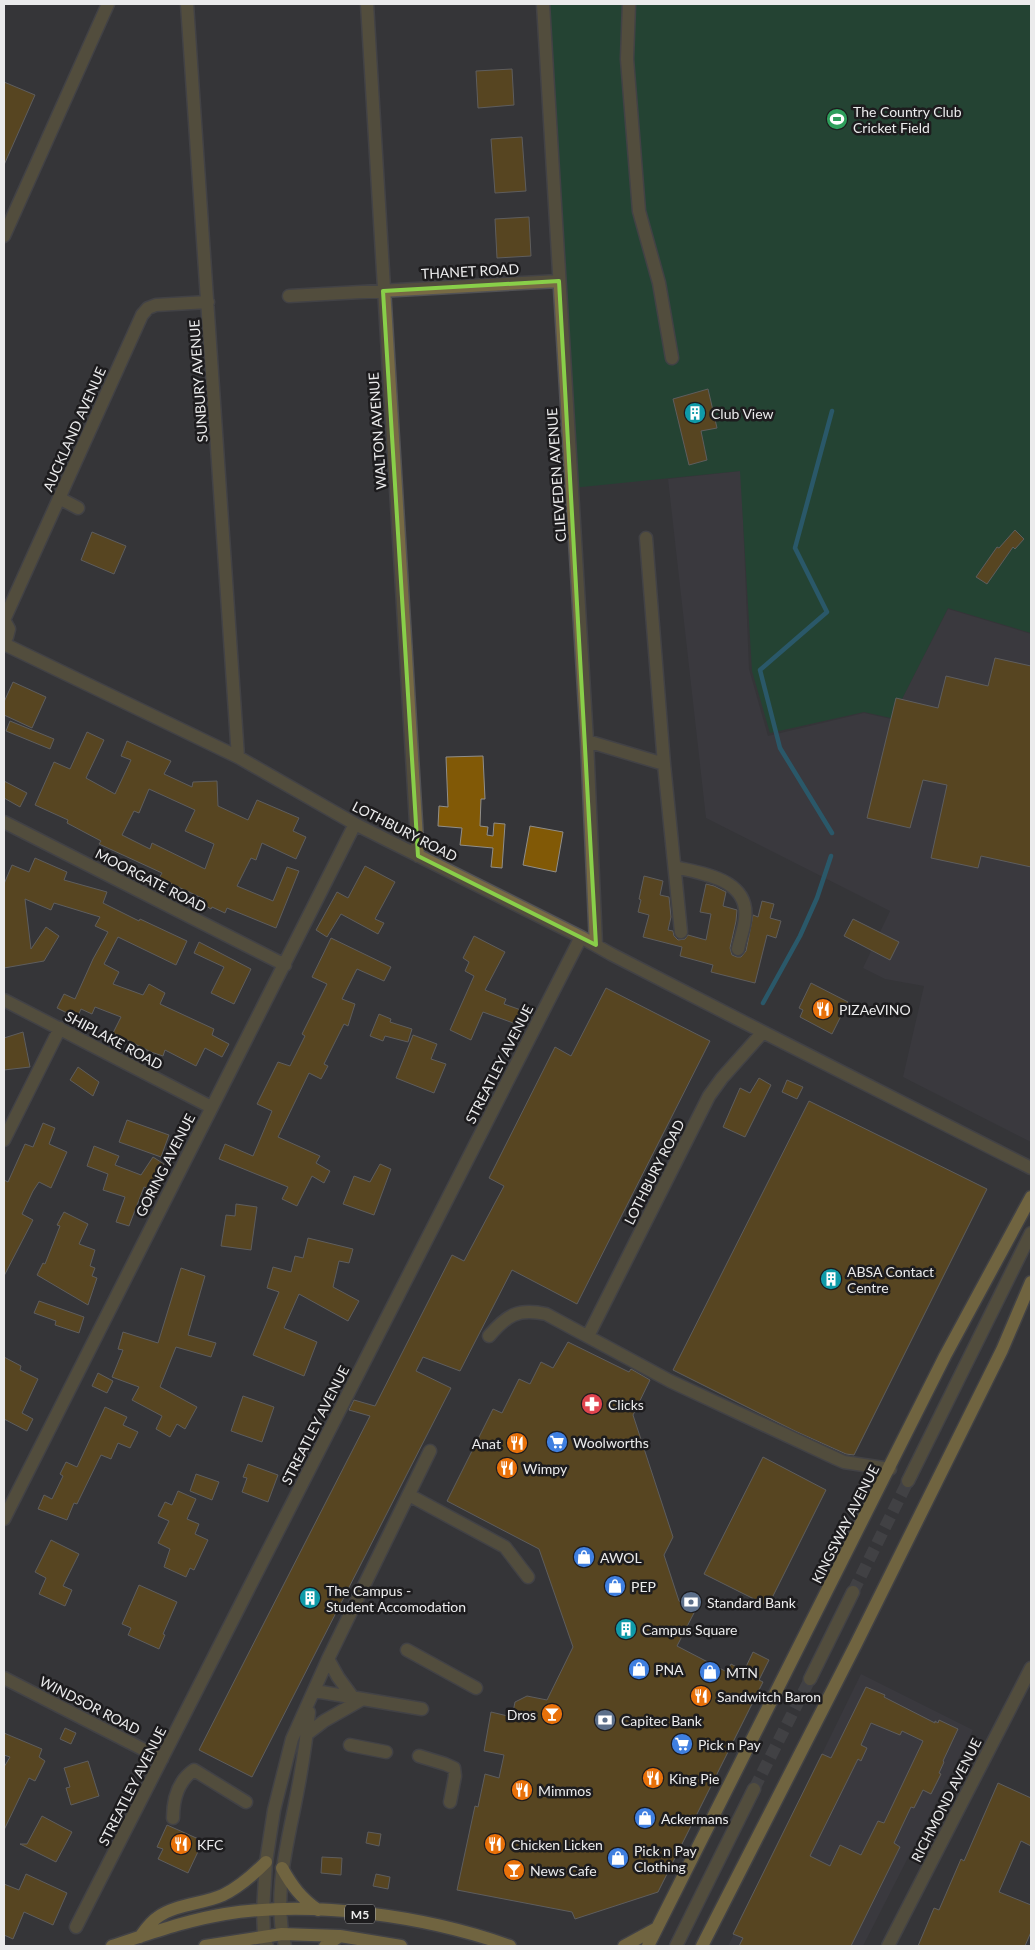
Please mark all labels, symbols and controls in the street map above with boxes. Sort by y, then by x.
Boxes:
place label: The Country Club Cricket Field [853,103,962,136]
sports icon: The Country Club Cricket Field [825,107,849,131]
street label: THANET ROAD [420,260,520,282]
street label: SUNBURY AVENUE [185,319,211,443]
street label: AUCKLAND AVENUE [39,364,109,494]
street label: WALTON AVENUE [364,372,390,490]
building icon: Club View [683,401,707,425]
place label: Club View [711,405,774,422]
street label: CLIEVEDEN AVENUE [543,408,569,542]
street label: LOTHBURY ROAD [350,797,460,865]
street label: MOORGATE ROAD [93,845,209,915]
restaurant icon: PIZAeVINO [811,997,835,1021]
place label: PIZAeVINO [839,1001,911,1018]
street label: STREATLEY AVENUE [462,1002,536,1126]
street label: SHIPLAKE ROAD [62,1007,166,1073]
street label: GORING AVENUE [132,1111,198,1219]
street label: LOTHBURY ROAD [620,1117,688,1227]
place label: ABSA Contact Centre [847,1263,934,1296]
building icon: ABSA Contact Centre [819,1267,843,1291]
street label: STREATLEY AVENUE [278,1363,352,1487]
pharmacy icon: Clicks [580,1392,604,1416]
place label: Clicks [608,1396,644,1413]
supermarket icon: Woolworths [545,1430,569,1454]
restaurant icon: Anat [505,1431,529,1455]
place label: Woolworths [573,1434,649,1451]
place label: Anat [472,1435,501,1452]
restaurant icon: Wimpy [495,1456,519,1480]
place label: Wimpy [523,1460,568,1477]
street label: KINGSWAY AVENUE [808,1462,882,1586]
shop icon: AWOL [572,1545,596,1569]
place label: AWOL [600,1549,642,1566]
shop icon: PEP [603,1574,627,1598]
place label: PEP [631,1578,656,1595]
place label: The Campus - Student Accomodation [326,1582,466,1615]
building icon: The Campus - Student Accomodation [298,1586,322,1610]
bank icon: Standard Bank [679,1590,703,1614]
place label: Standard Bank [707,1594,797,1611]
building icon: Campus Square [614,1617,638,1641]
place label: Campus Square [642,1621,737,1638]
shop icon: PNA [627,1657,651,1681]
shop icon: MTN [698,1660,722,1684]
place label: PNA [655,1661,684,1678]
place label: MTN [726,1664,758,1681]
street label: WINDSOR ROAD [37,1672,143,1738]
restaurant icon: Sandwitch Baron [689,1684,713,1708]
place label: Sandwitch Baron [717,1688,821,1705]
bar icon: Dros [540,1702,564,1726]
place label: Dros [507,1706,536,1723]
bank icon: Capitec Bank [593,1708,617,1732]
place label: Capitec Bank [621,1712,703,1729]
street label: STREATLEY AVENUE [95,1724,169,1848]
supermarket icon: Pick n Pay [670,1732,694,1756]
street label: RICHMOND AVENUE [907,1735,985,1865]
place label: Pick n Pay [698,1736,761,1753]
restaurant icon: King Pie [641,1766,665,1790]
place label: King Pie [669,1770,719,1787]
restaurant icon: Mimmos [510,1778,534,1802]
place label: Mimmos [538,1782,591,1799]
shop icon: Ackermans [633,1806,657,1830]
place label: Ackermans [661,1810,729,1827]
restaurant icon: KFC [169,1832,193,1856]
restaurant icon: Chicken Licken [483,1832,507,1856]
place label: KFC [197,1836,224,1853]
place label: Chicken Licken [511,1836,603,1853]
place label: Pick n Pay Clothing [634,1842,697,1875]
shop icon: Pick n Pay Clothing [606,1846,630,1870]
bar icon: News Cafe [502,1858,526,1882]
place label: News Cafe [530,1862,597,1879]
road number: M5 [345,1905,375,1924]

